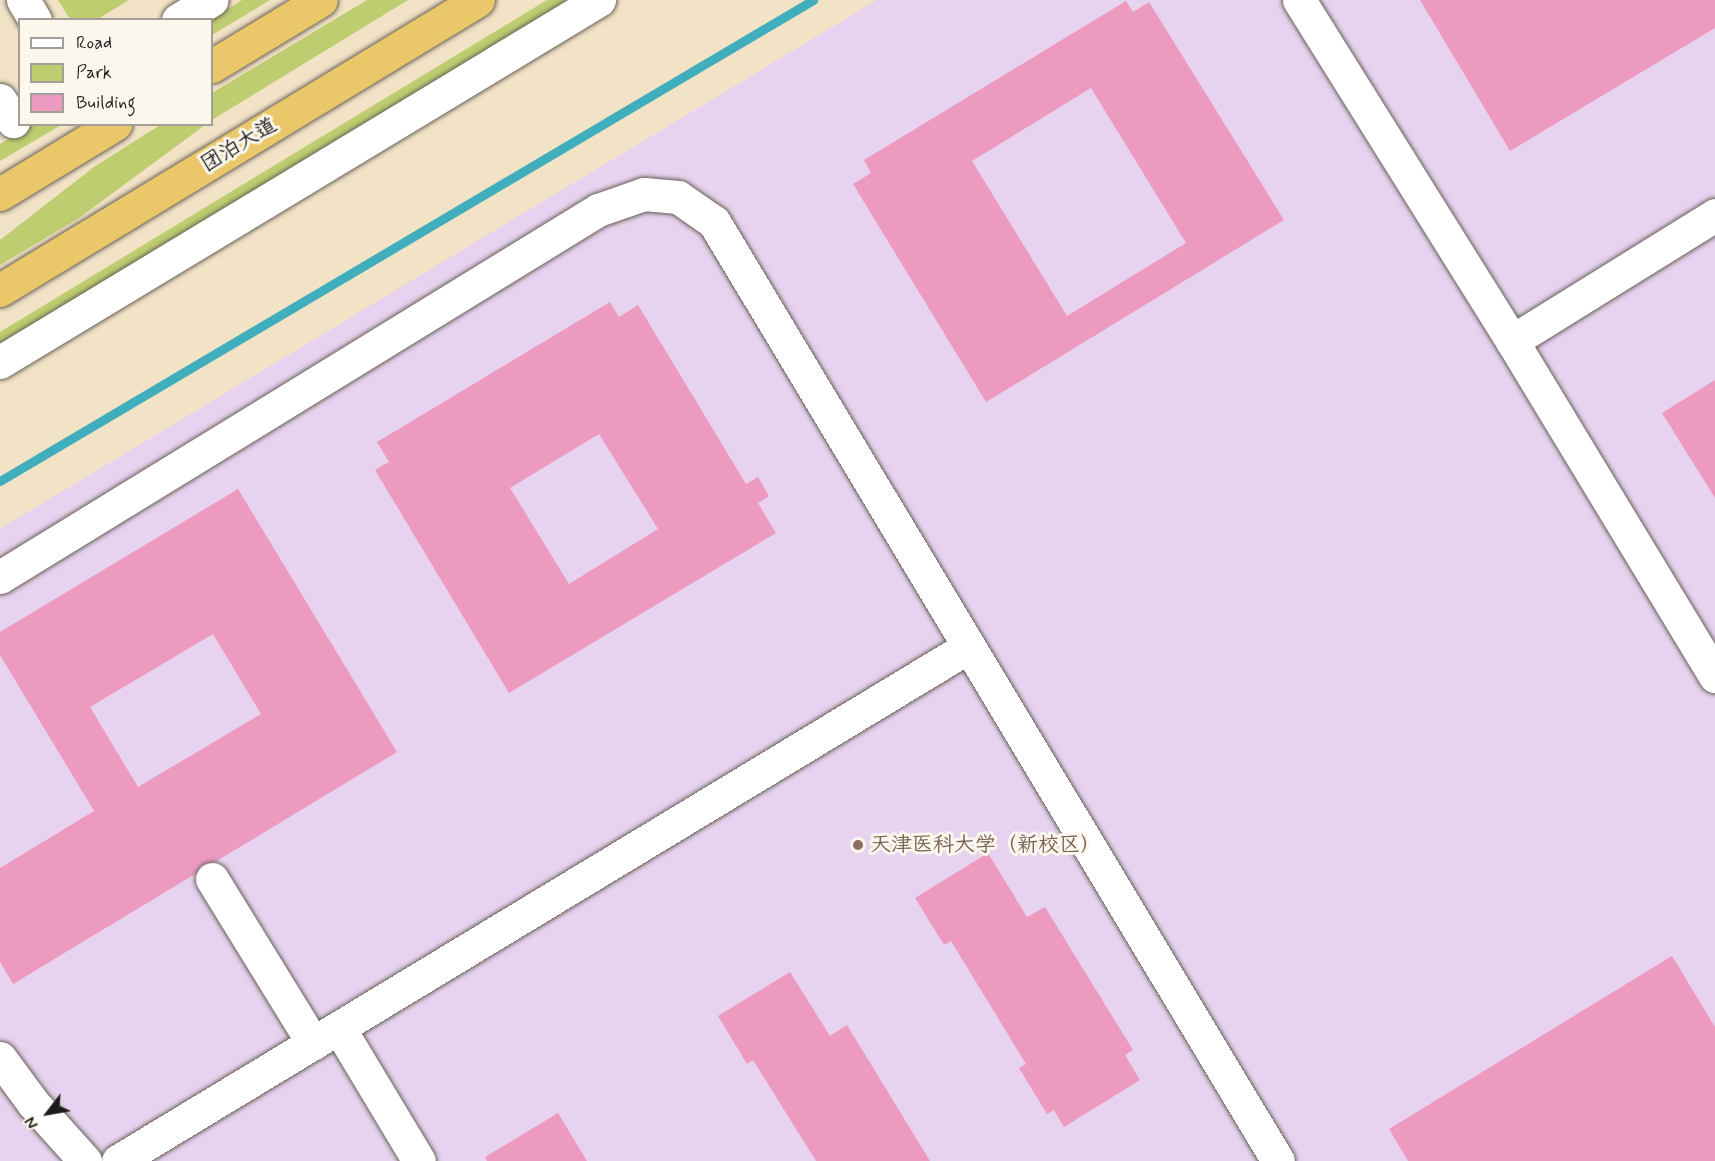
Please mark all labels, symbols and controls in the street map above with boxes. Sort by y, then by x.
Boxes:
legend [18,18,213,126]
text: Road [76,31,112,55]
text: Park [76,61,112,85]
text: Building [76,91,136,115]
street label: 团泊大道 [197,113,281,177]
place label: 天津医科大学（新校区） [870,832,1101,858]
marker: 天津医科大学（新校区） [851,838,865,852]
north arrow [18,1083,78,1143]
text: N [20,1113,44,1133]

